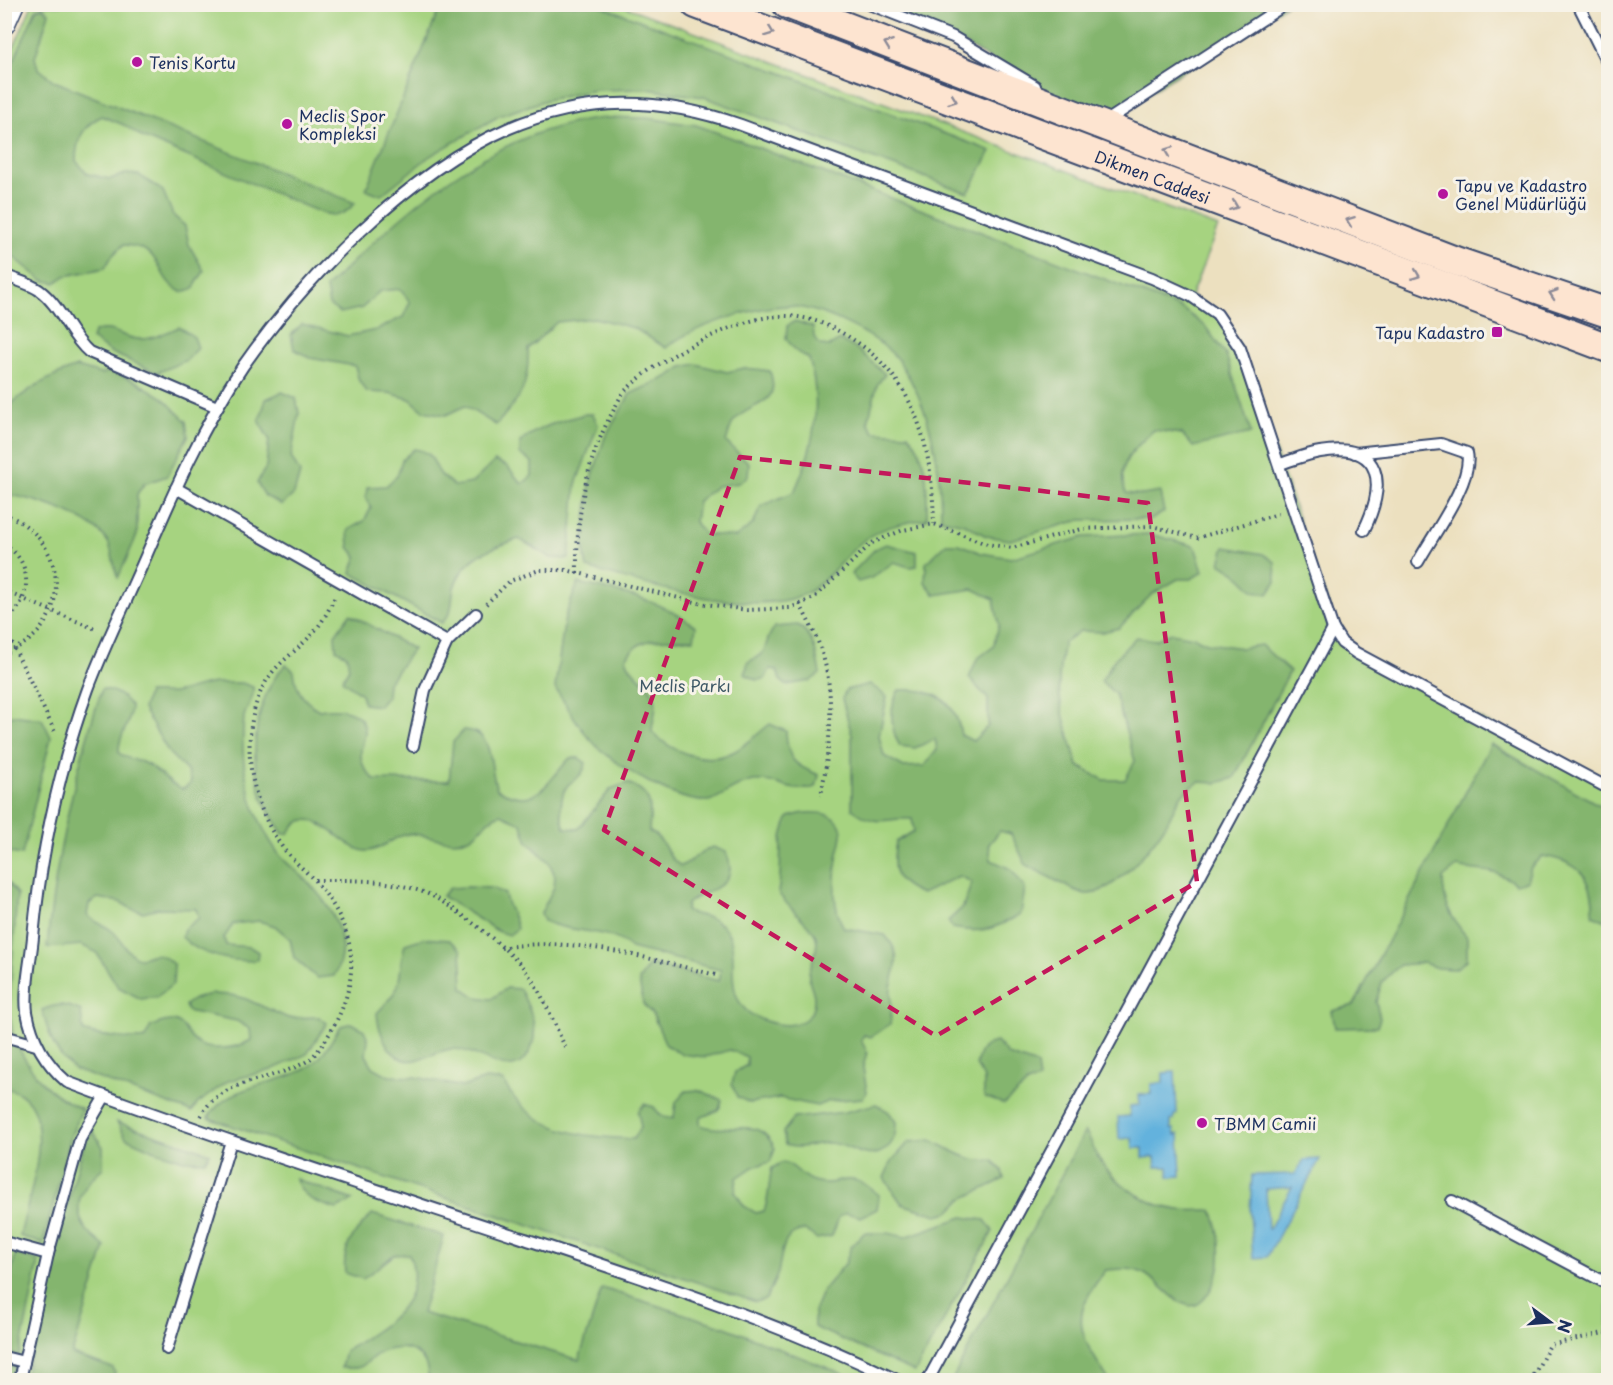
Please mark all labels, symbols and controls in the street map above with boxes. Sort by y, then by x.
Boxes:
one-way arrow [764,25,775,38]
one-way arrow [883,38,894,51]
place label: Tenis Kortu [149,50,236,74]
marker: Tenis Kortu [130,55,144,69]
one-way arrow [947,93,958,106]
place label: Meclis Spor Kompleksi [299,103,386,145]
marker: Meclis Spor Kompleksi [280,117,294,131]
street label: Dikmen Caddesi [1091,144,1214,209]
one-way arrow [1163,146,1174,159]
place label: Tapu ve Kadastro Genel Müdürlüğü [1455,173,1587,215]
marker: Tapu ve Kadastro Genel Müdürlüğü [1436,187,1450,201]
one-way arrow [1227,199,1238,211]
one-way arrow [1345,216,1356,228]
one-way arrow [1410,268,1421,281]
one-way arrow [1548,289,1559,302]
place label: Tapu Kadastro [1375,320,1485,344]
marker: Tapu Kadastro [1490,325,1504,339]
park label: Meclis Parkı [639,673,731,697]
place label: TBMM Camii [1214,1111,1316,1135]
marker: TBMM Camii [1195,1116,1209,1130]
north arrow [1520,1292,1580,1352]
text: N [1552,1317,1579,1336]

